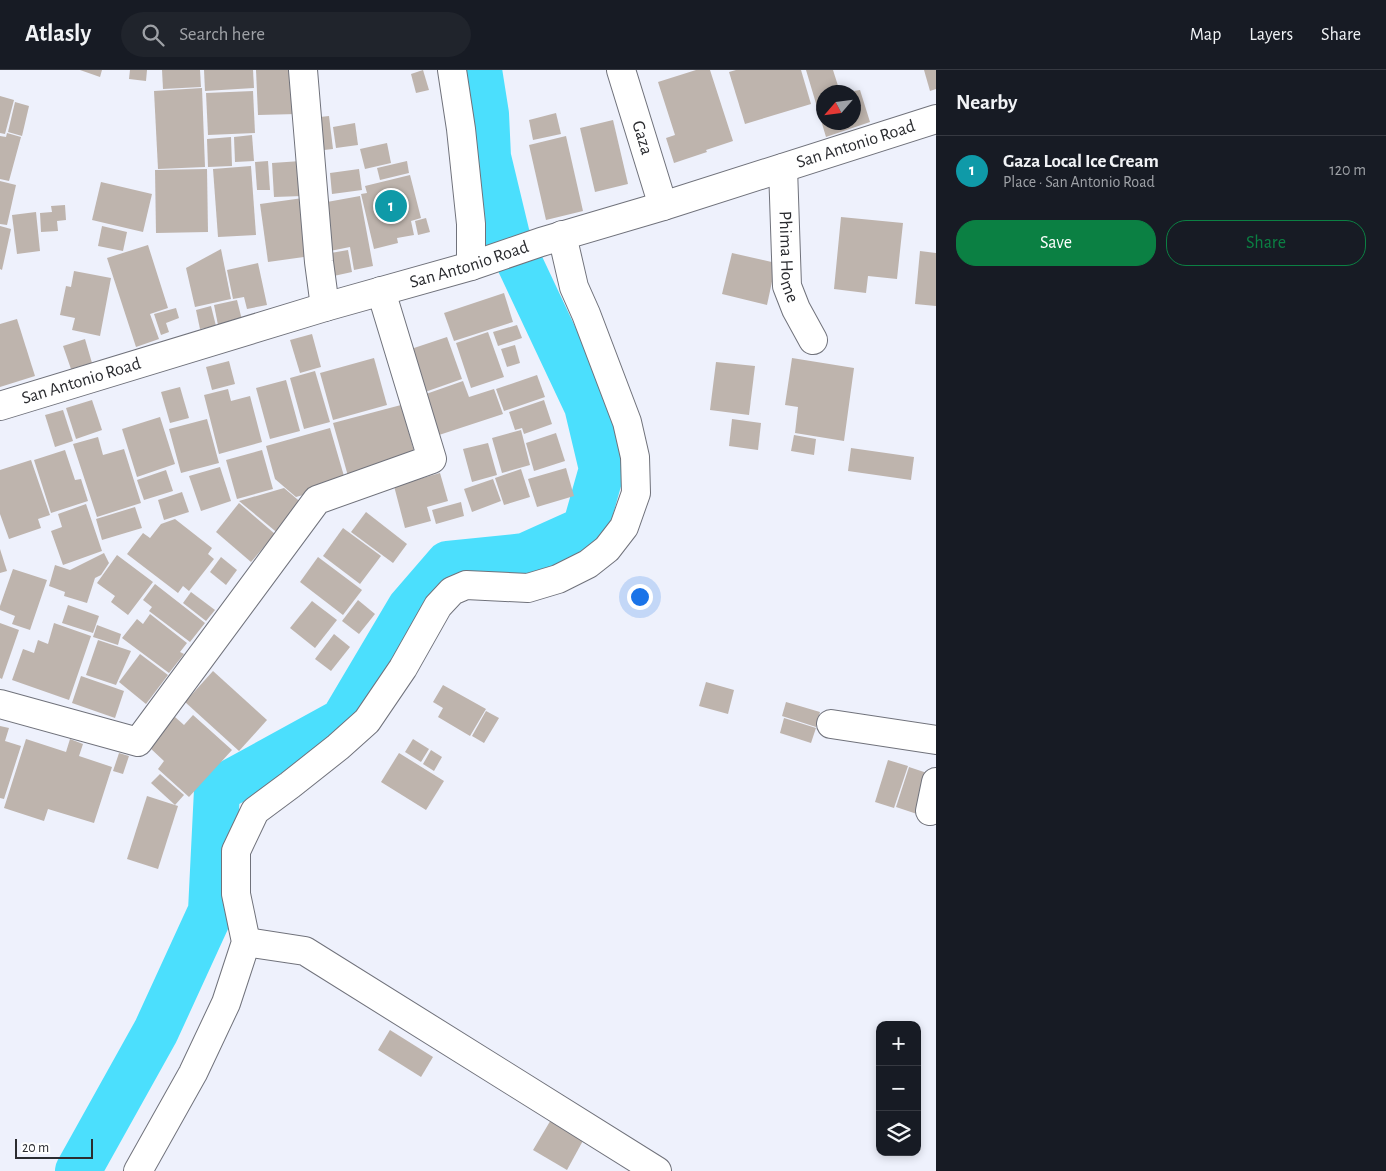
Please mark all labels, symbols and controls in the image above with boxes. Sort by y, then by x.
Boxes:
search box [121,12,471,57]
icon: search [139,21,167,49]
text: Atlasly [25,22,91,46]
text: Search here [179,25,265,44]
text: Map [1190,26,1221,44]
text: Layers [1249,26,1293,44]
text: Share [1321,26,1361,44]
north arrow [816,85,861,130]
text: Nearby [956,92,1017,113]
street label: San Antonio Road [794,117,917,172]
street label: Gaza [628,119,656,157]
text: Gaza Local Ice Cream [1003,152,1159,171]
text: 1 [969,162,975,178]
text: 120 m [1329,162,1366,178]
text: Place · San Antonio Road [1003,174,1155,190]
pin: 1 [375,187,407,225]
street label: Phima Home [775,211,802,305]
button: Save [956,220,1156,266]
button: Share [1166,220,1366,266]
street label: San Antonio Road [408,238,531,292]
street label: San Antonio Road [20,355,143,408]
your location [627,584,653,610]
map controls [876,1021,921,1156]
button: + [876,1021,921,1066]
button: − [876,1066,921,1111]
button: layers [876,1111,921,1156]
scale bar [15,1136,92,1159]
text: 20 m [22,1141,49,1155]

